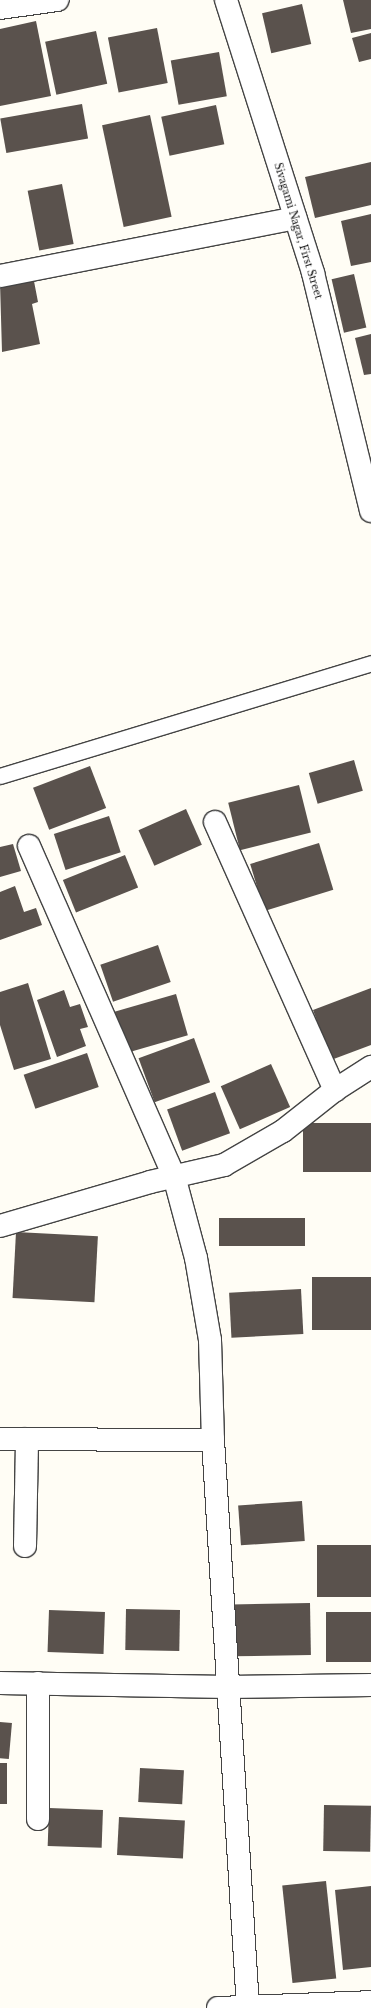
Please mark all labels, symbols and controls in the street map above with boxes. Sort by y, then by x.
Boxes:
street label: Sivagami Nagar, First Street [272,161,324,301]

